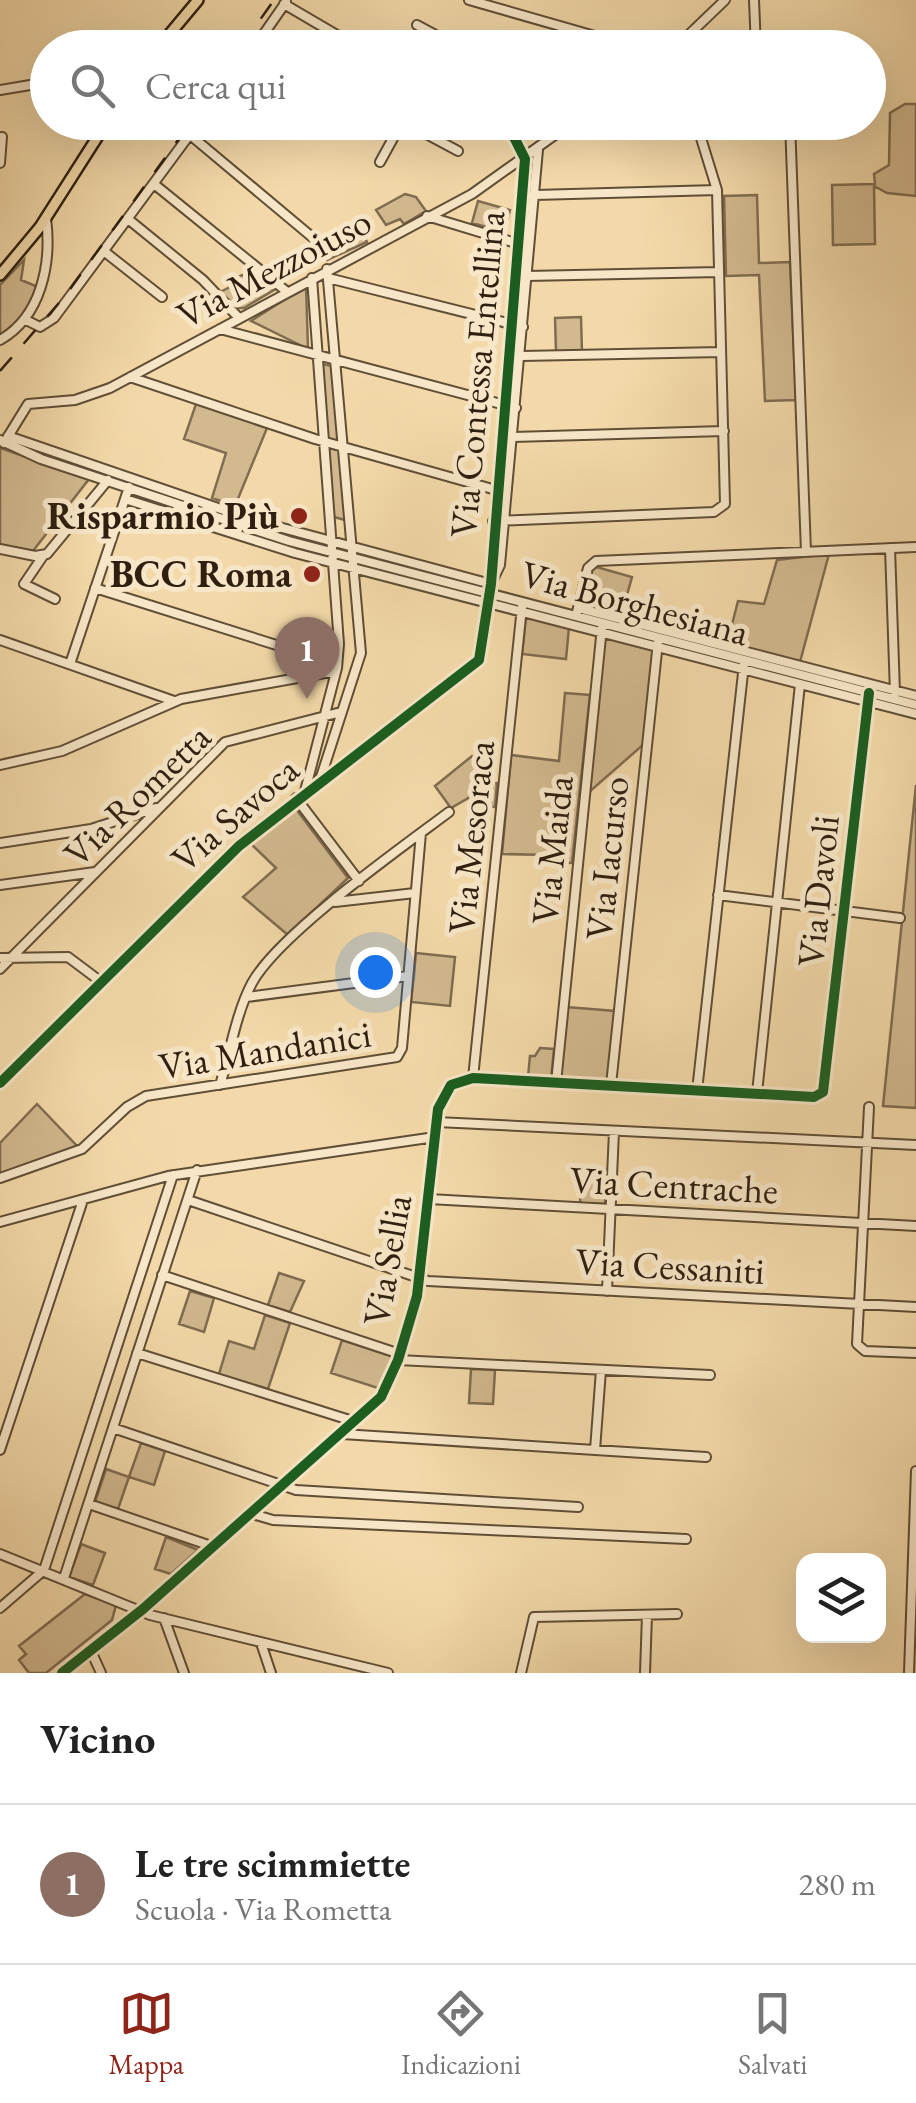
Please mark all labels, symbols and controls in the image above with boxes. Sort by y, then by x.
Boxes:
search box [30,30,886,140]
icon: search [65,58,120,113]
text: Cerca qui [145,61,286,110]
street label: Via Mezzoiuso [168,196,379,339]
street label: Via Contessa Entellina [438,208,515,539]
place label: Risparmio Più [47,491,279,540]
marker: Risparmio Più [288,505,310,527]
place label: BCC Roma [110,549,292,598]
street label: Via Borghesiana [516,549,755,657]
marker: BCC Roma [301,563,323,585]
pin: 1 [274,616,340,699]
street label: Via Rometta [53,712,221,877]
street label: Via Mesoraca [436,737,505,936]
street label: Via Savoca [161,744,309,882]
street label: Via Maida [519,772,584,927]
street label: Via Iacurso [574,774,639,942]
street label: Via Davoli [785,813,850,969]
your location [350,947,401,998]
street label: Via Mandanici [155,1009,374,1090]
street label: Via Centrache [569,1155,779,1214]
street label: Via Sellia [351,1190,422,1329]
street label: Via Cessaniti [574,1236,766,1295]
map controls [796,1553,886,1643]
button: layers [796,1553,886,1643]
text: Vicino [40,1711,155,1766]
text: Le tre scimmiette [135,1839,410,1888]
text: 1 [64,1863,81,1905]
text: 280 m [799,1863,876,1905]
text: Scuola · Via Rometta [135,1888,392,1930]
tab: Mappa [109,1986,184,2082]
tab: Indicazioni [401,1986,521,2082]
tab: Salvati [738,1986,807,2082]

